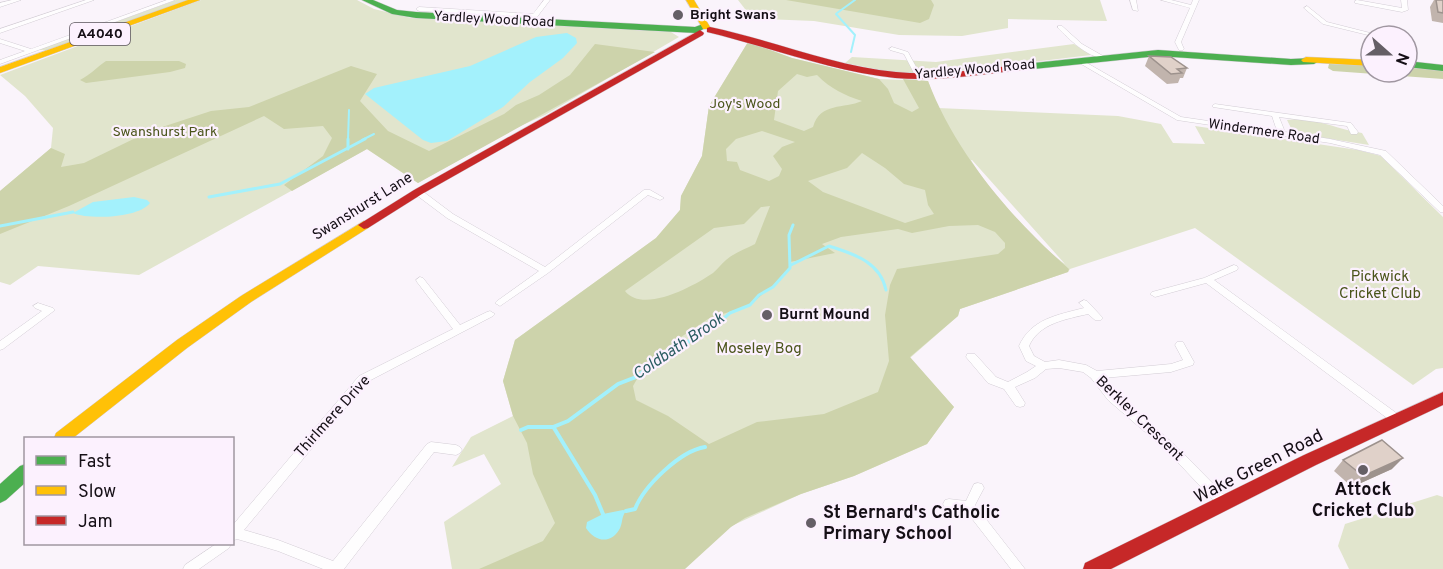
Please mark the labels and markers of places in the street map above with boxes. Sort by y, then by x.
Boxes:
place label: Bright Swans [690,7,776,24]
marker: Bright Swans [671,8,685,22]
place label: Burnt Mound [779,306,870,325]
marker: Burnt Mound [760,308,774,322]
marker: Attock Cricket Club [1356,463,1370,477]
place label: Attock Cricket Club [1312,479,1414,523]
place label: St Bernard's Catholic Primary School [823,502,1000,546]
marker: St Bernard's Catholic Primary School [804,516,818,530]

